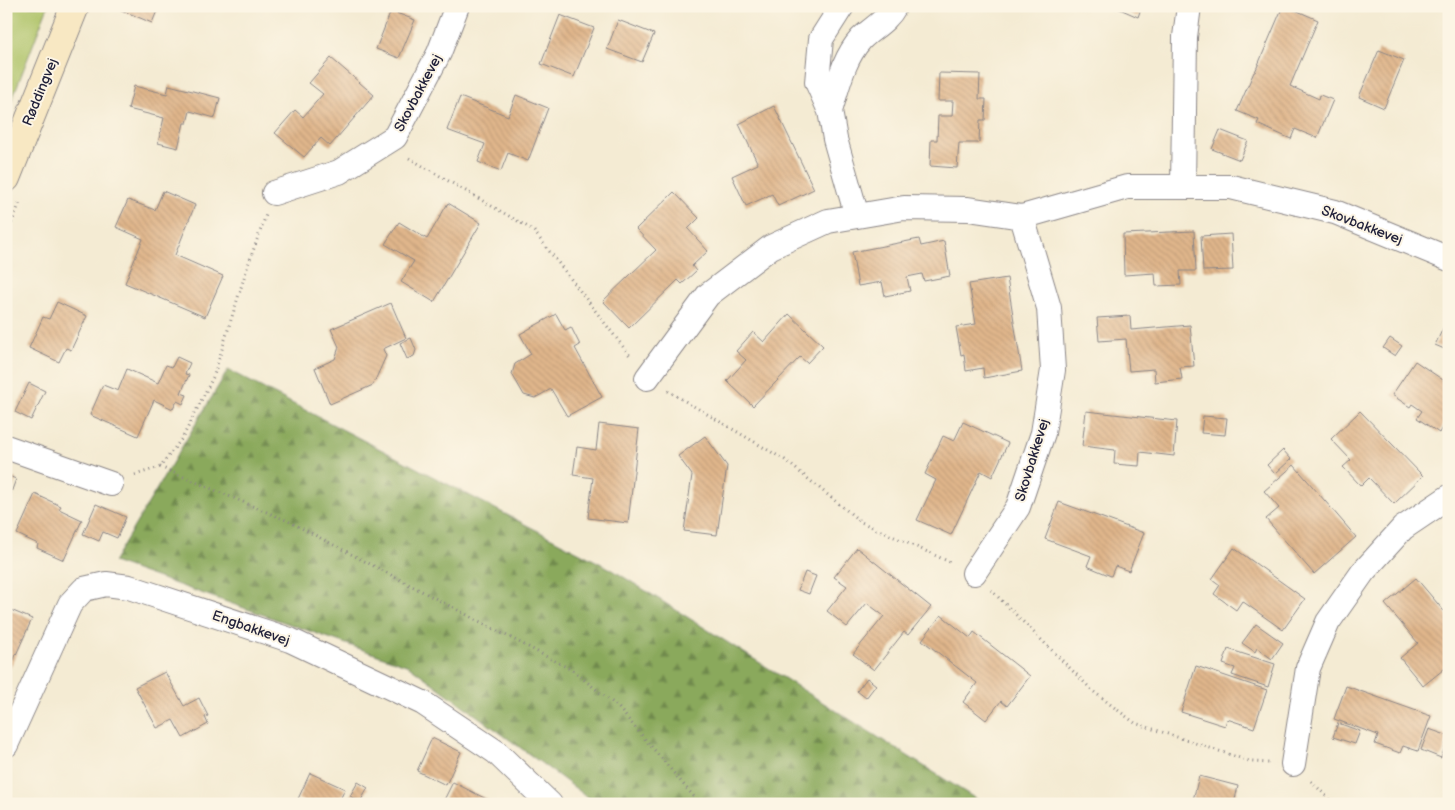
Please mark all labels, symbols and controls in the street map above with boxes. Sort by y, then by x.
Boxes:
street label: Skovbakkevej [390,51,446,135]
street label: Røddingvej [19,56,61,128]
street label: Skovbakkevej [1319,202,1405,248]
street label: Skovbakkevej [1011,417,1053,503]
street label: Engbakkevej [210,607,292,649]

